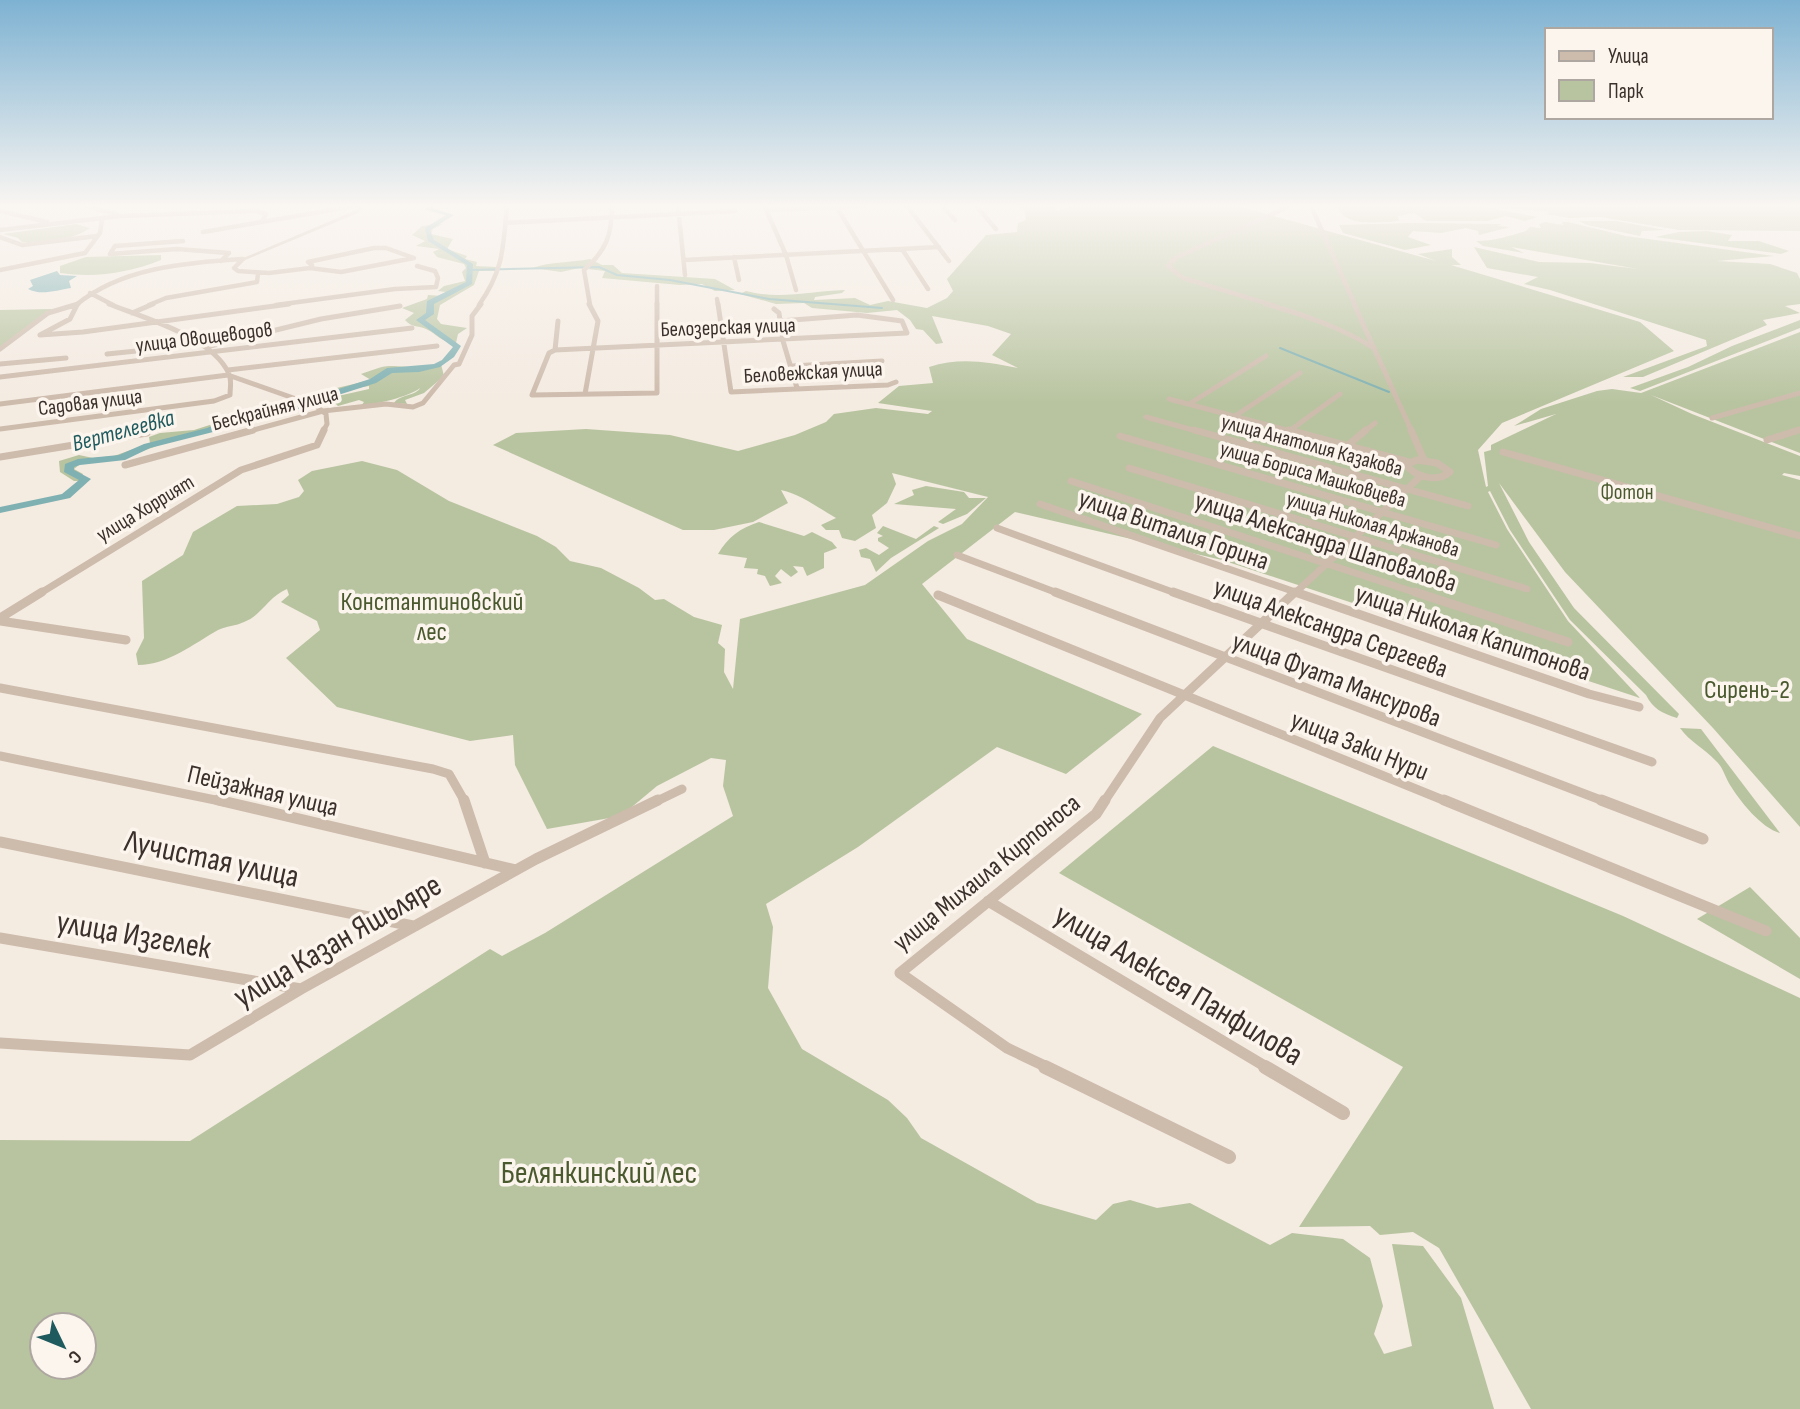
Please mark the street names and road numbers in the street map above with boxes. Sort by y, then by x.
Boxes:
street label: Белозерская улица [660,313,796,342]
street label: улица Овощеводов [134,317,274,358]
street label: Беловежская улица [743,356,883,389]
street label: Бескрайняя улица [209,381,341,436]
street label: Садовая улица [37,384,144,421]
street label: улица Анатолия Казакова [1218,409,1405,482]
street label: улица Бориса Машковцева [1217,436,1409,513]
street label: улица Хоррият [92,470,199,547]
street label: улица Виталия Горина [1074,483,1273,578]
street label: улица Александра Шаповалова [1191,485,1460,599]
street label: улица Николая Аржанова [1283,486,1462,563]
street label: улица Александра Сергеева [1209,572,1452,685]
street label: улица Николая Капитонова [1351,579,1594,688]
street label: улица Фуата Мансурова [1228,626,1445,734]
street label: улица Заки Нури [1286,705,1433,788]
street label: Пейзажная улица [184,759,341,824]
street label: улица Михаила Кирпоноса [887,788,1087,958]
street label: Лучистая улица [120,822,302,897]
street label: улица Казан Яшьляре [227,866,449,1017]
street label: улица Алексея Панфилова [1047,896,1310,1075]
street label: улица Изгелек [53,903,215,968]

